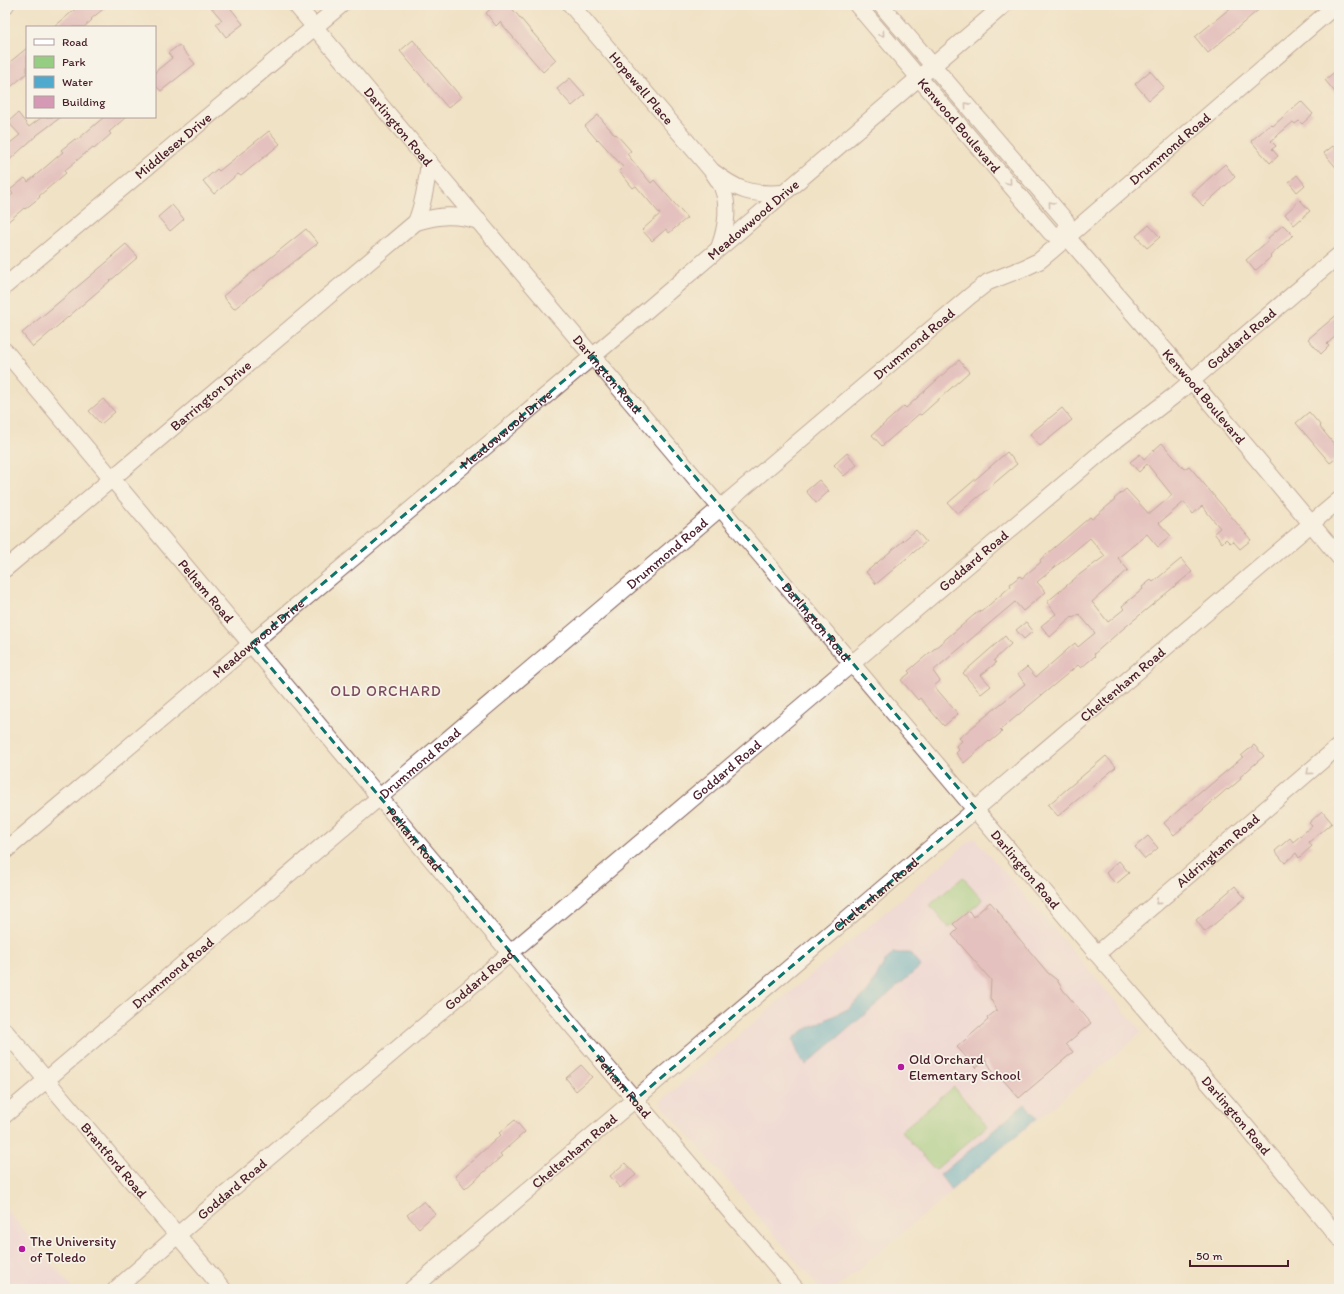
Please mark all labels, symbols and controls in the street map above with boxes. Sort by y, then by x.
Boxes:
legend [26,26,156,118]
one-way arrow [878,30,885,37]
text: Road [62,35,88,49]
street label: Hopewell Place [605,48,677,129]
text: Park [62,55,86,69]
text: Water [62,75,93,89]
street label: Kenwood Boulevard [914,75,1004,177]
street label: Darlington Road [360,84,437,170]
text: Building [62,95,106,109]
one-way arrow [964,102,971,109]
street label: Middlesex Drive [132,109,215,183]
street label: Drummond Road [1126,109,1214,189]
street label: Meadowwood Drive [704,176,803,264]
one-way arrow [1004,177,1011,185]
one-way arrow [1049,201,1056,208]
street label: Drummond Road [870,304,959,384]
street label: Goddard Road [1203,304,1280,373]
street label: Darlington Road [569,331,646,418]
street label: Kenwood Boulevard [1159,345,1249,448]
street label: Barrington Drive [167,357,255,435]
street label: Meadowwood Drive [457,386,556,473]
street label: Drummond Road [623,514,712,593]
street label: Goddard Road [935,526,1012,595]
street label: Pelham Road [174,556,237,627]
street label: Darlington Road [778,579,855,665]
street label: Meadowwood Drive [209,594,308,682]
street label: Cheltenham Road [1077,643,1169,726]
district label: OLD ORCHARD [330,682,442,700]
street label: Drummond Road [376,724,465,803]
street label: Goddard Road [688,736,765,805]
one-way arrow [1307,767,1314,774]
street label: Pelham Road [382,804,446,875]
street label: Aldringham Road [1173,810,1263,891]
street label: Darlington Road [987,826,1064,913]
street label: Cheltenham Road [830,853,922,936]
one-way arrow [1155,898,1162,905]
street label: Drummond Road [129,933,218,1012]
street label: Goddard Road [441,945,518,1014]
place label: Old Orchard Elementary School [909,1051,1021,1084]
street label: Pelham Road [591,1052,655,1122]
marker: Old Orchard Elementary School [896,1062,906,1072]
street label: Darlington Road [1198,1073,1274,1159]
street label: Cheltenham Road [528,1110,621,1192]
street label: Brantford Road [77,1119,151,1202]
street label: Goddard Road [194,1155,271,1224]
place label: The University of Toledo [30,1233,116,1266]
scale bar [1190,1242,1288,1268]
marker: The University of Toledo [17,1244,27,1254]
text: 50 m [1196,1249,1222,1263]

